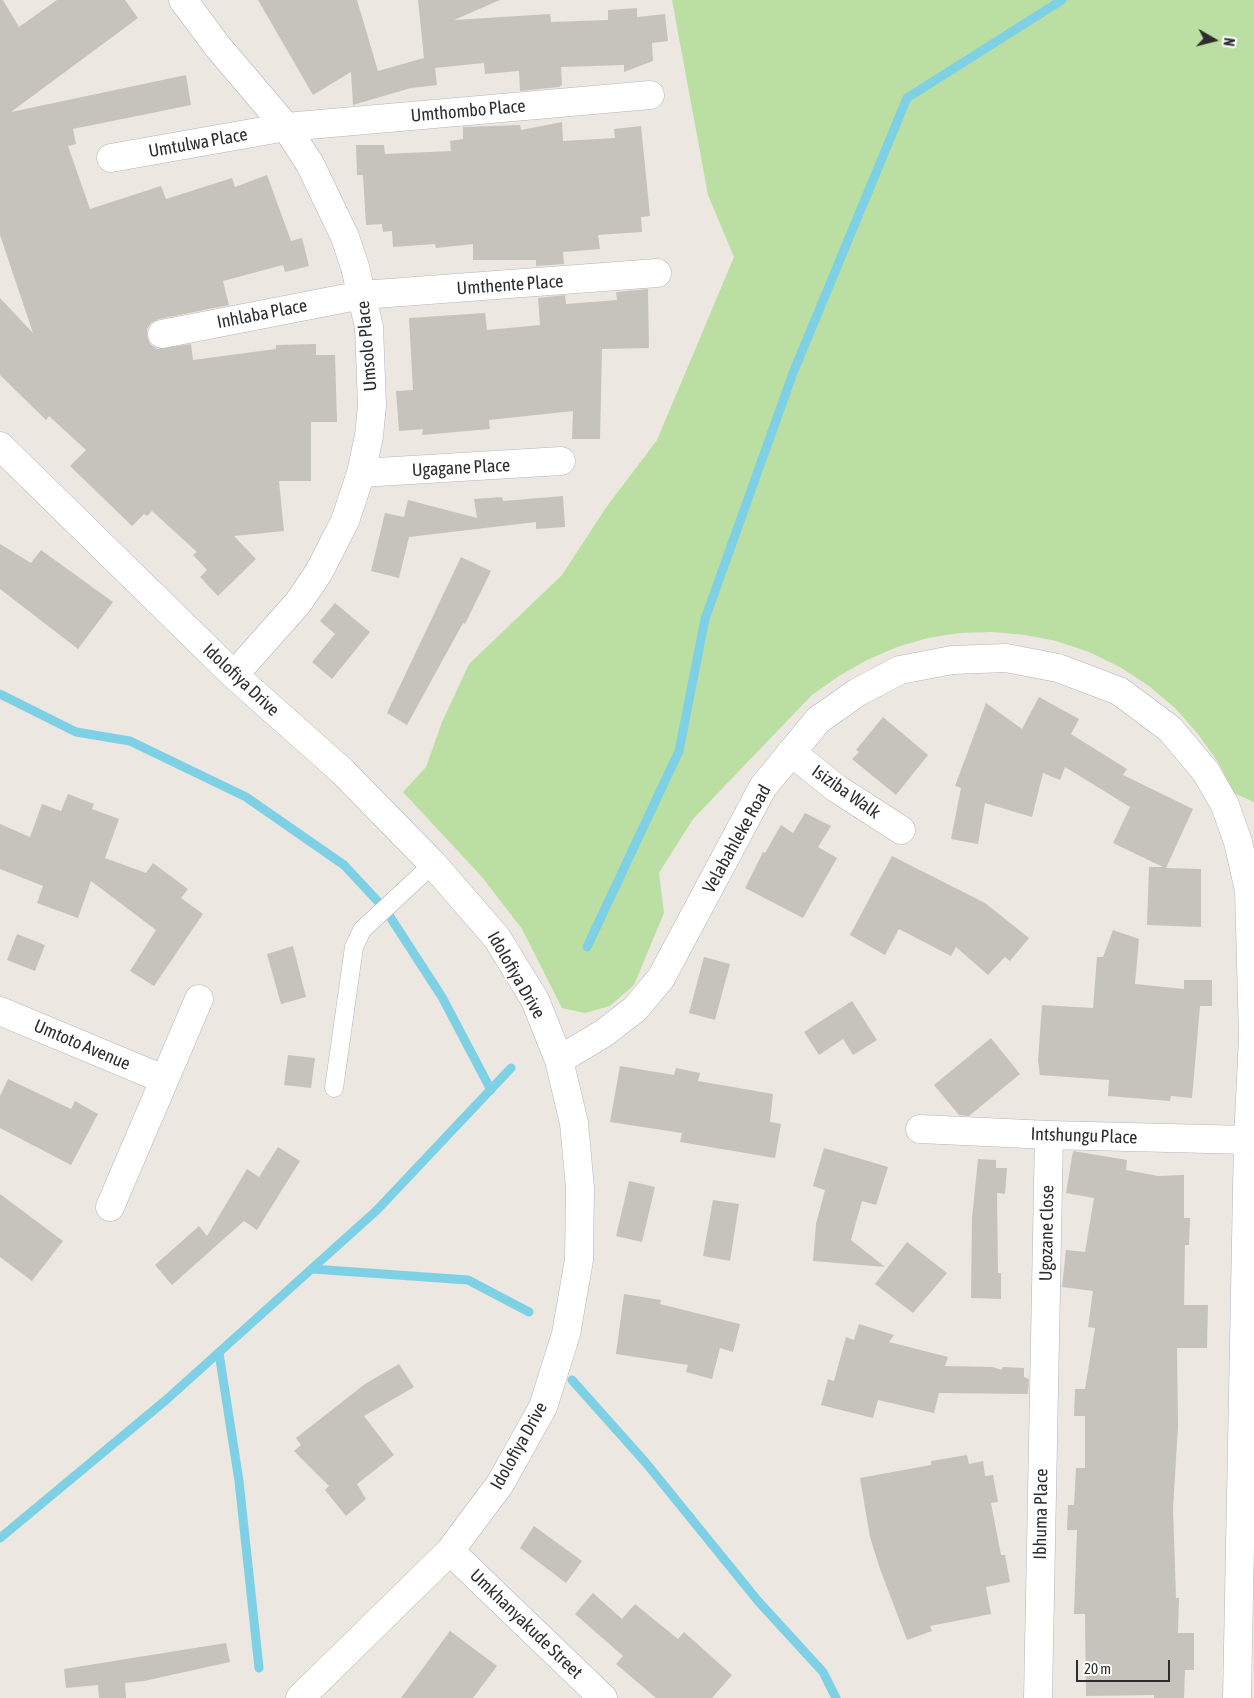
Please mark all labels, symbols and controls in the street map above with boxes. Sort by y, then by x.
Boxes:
north arrow [1189,15,1239,65]
text: N [1220,37,1237,47]
street label: Umthombo Place [410,95,526,127]
street label: Umtulwa Place [147,124,249,162]
street label: Umthente Place [456,271,564,299]
street label: Inhlaba Place [215,295,309,333]
street label: Umsolo Place [352,300,382,392]
street label: Ugagane Place [411,455,511,481]
street label: Idolofiya Drive [198,639,284,721]
street label: Isiziba Walk [808,761,884,823]
street label: Velabahleke Road [698,781,776,897]
street label: Idolofiya Drive [482,928,550,1022]
street label: Umtoto Avenue [30,1015,134,1075]
street label: Intshungu Place [1030,1123,1138,1149]
street label: Ugozane Close [1035,1185,1059,1281]
street label: Idolofiya Drive [486,1398,552,1494]
street label: Ibhuma Place [1029,1468,1053,1560]
street label: Umkhanyakude Street [465,1565,587,1683]
scale bar [1079,1650,1173,1682]
text: 20 m [1084,1660,1111,1677]

